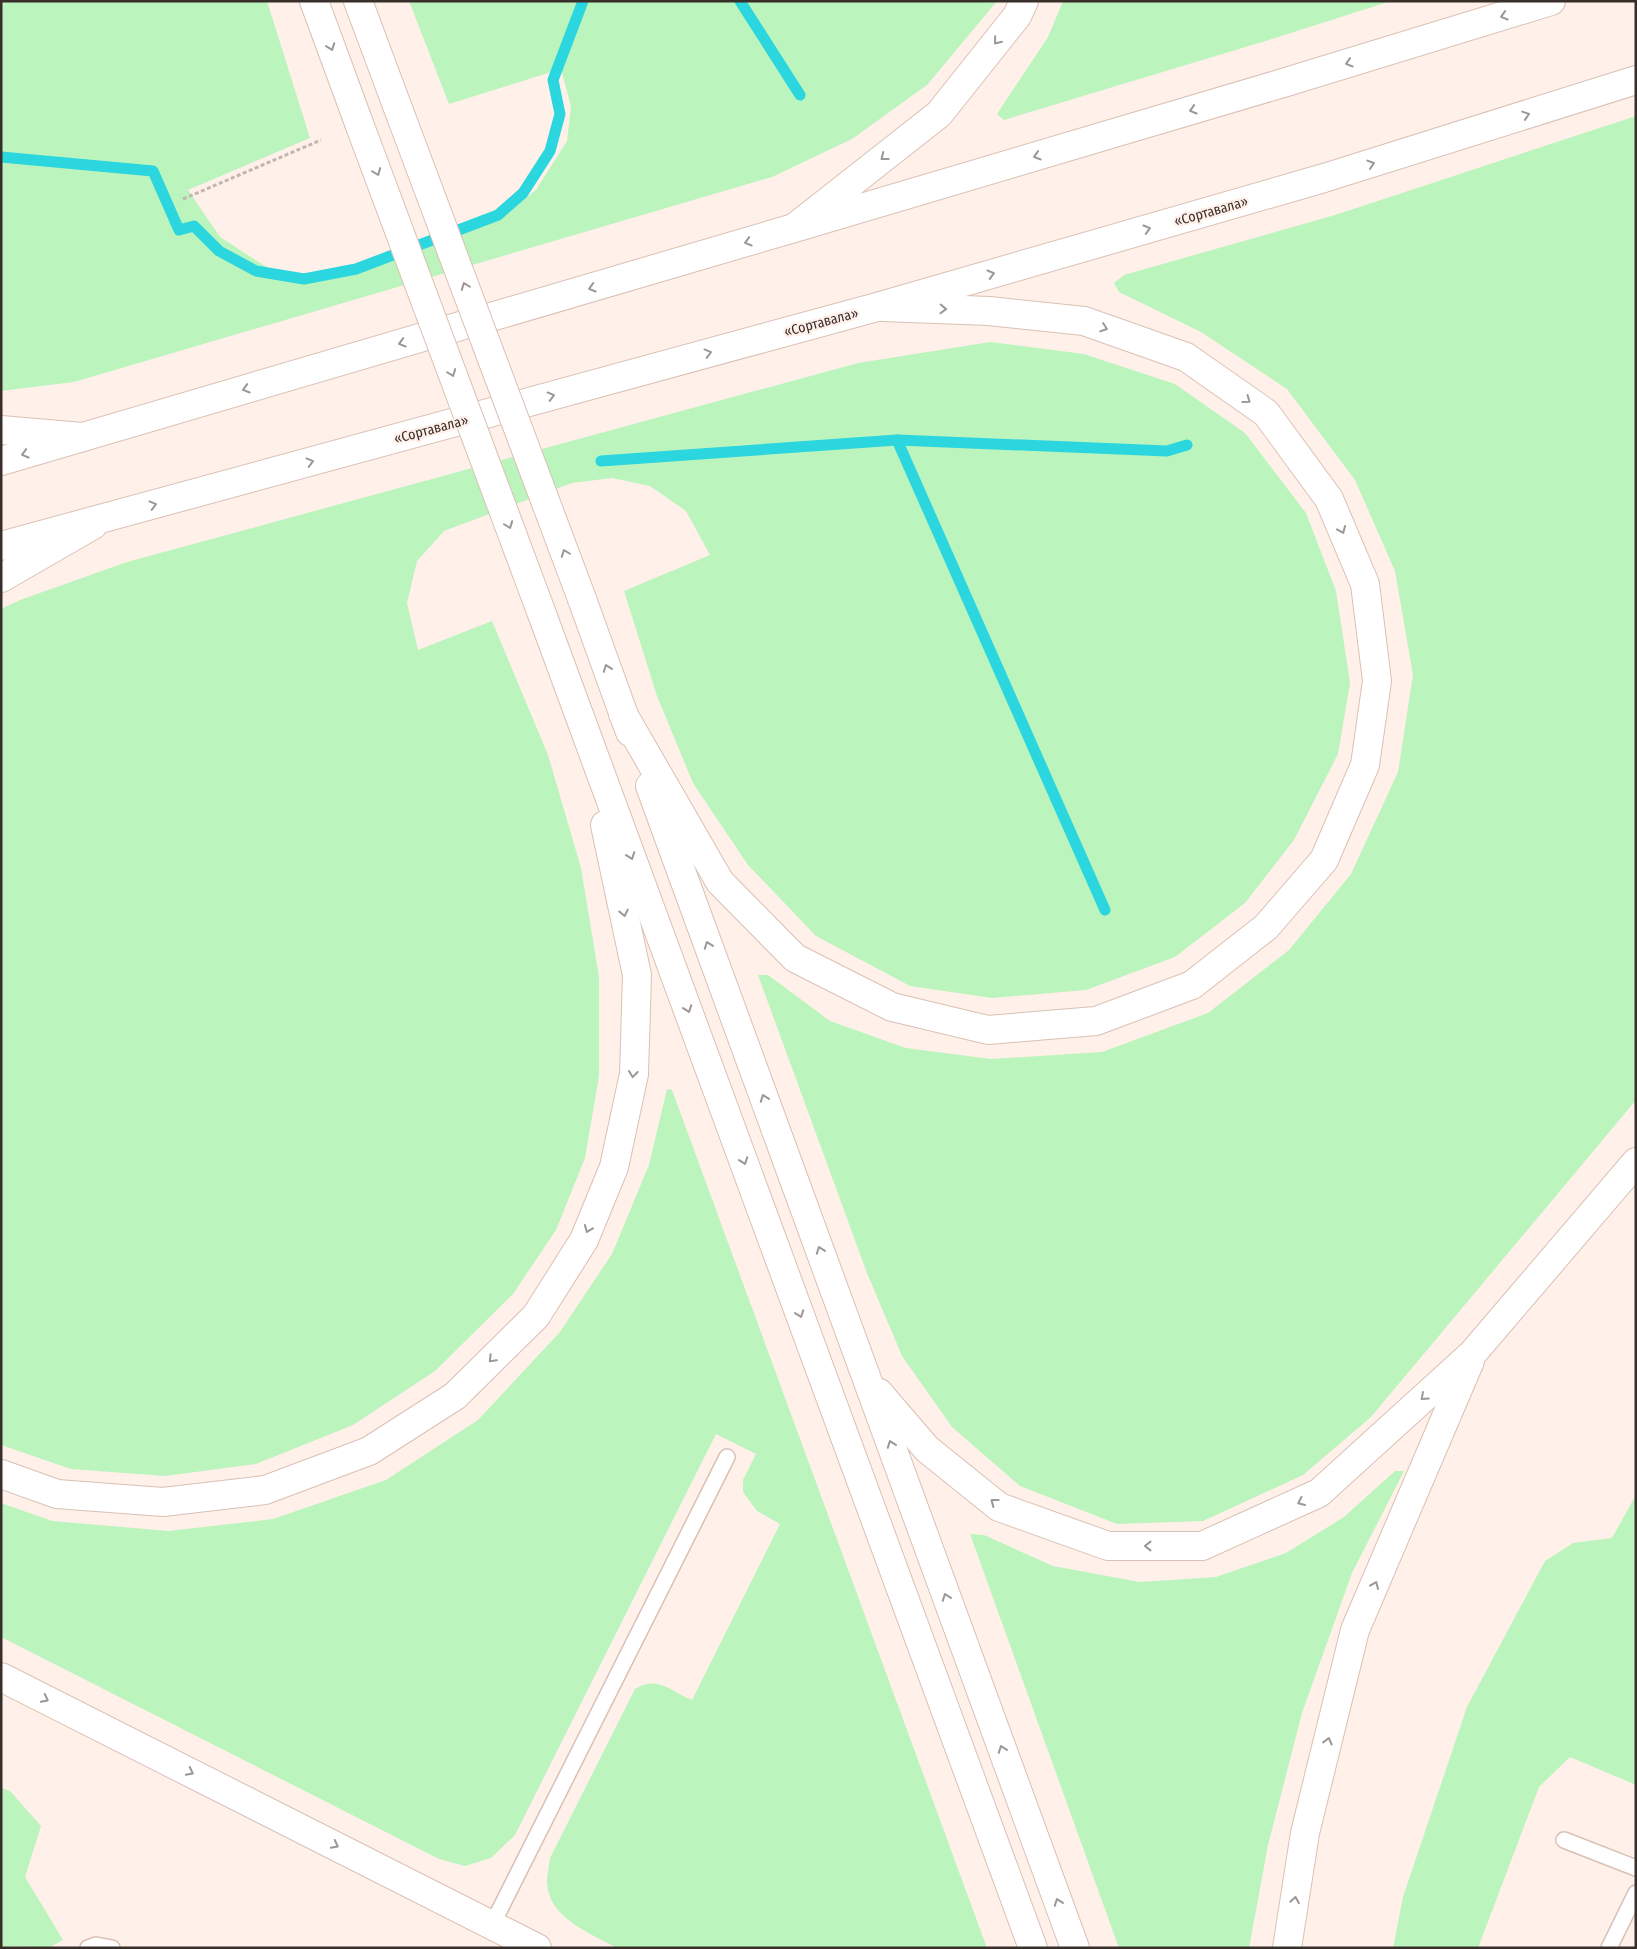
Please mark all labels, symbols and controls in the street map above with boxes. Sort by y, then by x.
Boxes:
one-way arrow [1501,10,1509,20]
one-way arrow [994,36,1003,45]
one-way arrow [325,42,335,51]
one-way arrow [1345,58,1353,68]
one-way arrow [1190,104,1198,114]
one-way arrow [1521,110,1529,120]
one-way arrow [880,151,890,160]
one-way arrow [1034,151,1042,161]
one-way arrow [1366,159,1374,169]
one-way arrow [371,167,381,175]
street label: «Сортавала» [1172,193,1250,230]
one-way arrow [1142,225,1151,235]
one-way arrow [744,236,752,246]
one-way arrow [986,270,994,280]
one-way arrow [588,282,596,292]
one-way arrow [461,283,471,291]
street label: «Сортавала» [782,304,860,341]
one-way arrow [940,304,947,314]
one-way arrow [1099,322,1107,332]
one-way arrow [399,338,407,348]
one-way arrow [703,349,711,359]
one-way arrow [446,368,456,377]
one-way arrow [243,384,251,394]
one-way arrow [546,391,555,402]
one-way arrow [1241,394,1251,403]
street label: «Сортавала» [392,411,470,448]
one-way arrow [22,448,30,458]
one-way arrow [305,457,314,468]
one-way arrow [148,500,156,510]
one-way arrow [503,520,513,529]
one-way arrow [1336,525,1347,534]
one-way arrow [560,549,571,558]
one-way arrow [603,665,613,673]
one-way arrow [626,852,636,860]
one-way arrow [618,909,629,917]
one-way arrow [704,941,714,950]
one-way arrow [682,1004,692,1013]
one-way arrow [628,1070,639,1078]
one-way arrow [760,1094,770,1103]
one-way arrow [738,1157,748,1165]
one-way arrow [584,1225,594,1233]
one-way arrow [816,1247,826,1255]
one-way arrow [794,1309,804,1318]
one-way arrow [489,1353,498,1362]
one-way arrow [1421,1391,1430,1400]
one-way arrow [887,1440,897,1449]
one-way arrow [1297,1495,1306,1506]
one-way arrow [991,1500,1000,1508]
one-way arrow [1144,1541,1152,1551]
one-way arrow [1368,1581,1379,1590]
one-way arrow [942,1593,952,1601]
one-way arrow [40,1693,49,1703]
one-way arrow [1322,1736,1333,1745]
one-way arrow [998,1746,1008,1754]
one-way arrow [185,1766,194,1776]
one-way arrow [330,1839,339,1849]
one-way arrow [1289,1895,1300,1903]
one-way arrow [1054,1898,1064,1907]

